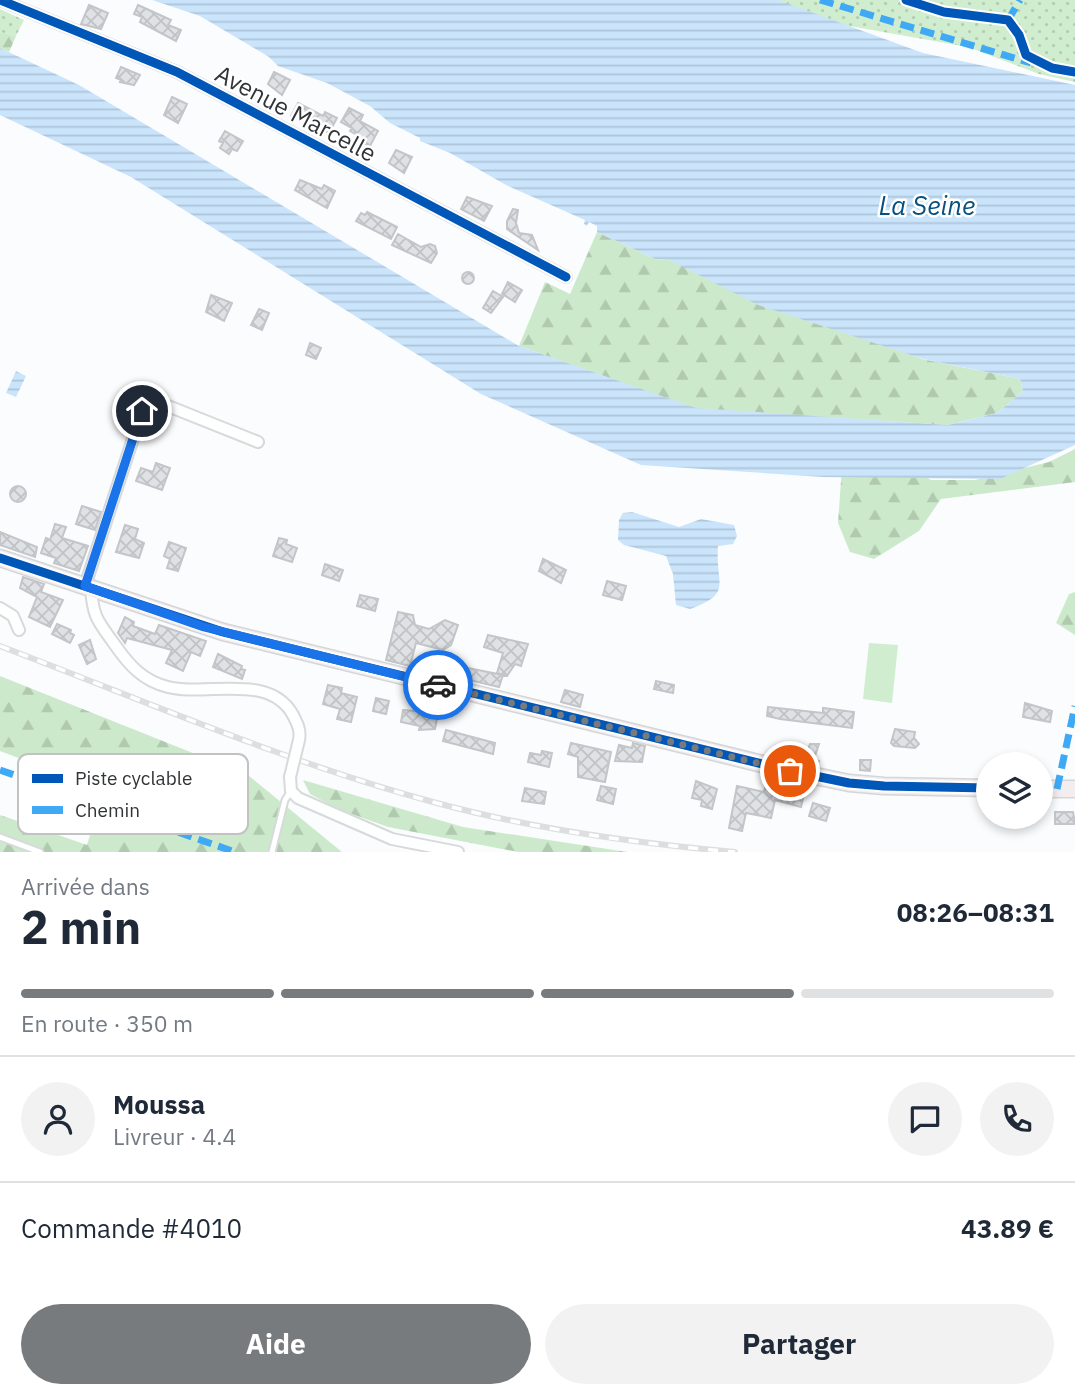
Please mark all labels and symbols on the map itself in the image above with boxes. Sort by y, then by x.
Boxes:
street label: Avenue Marcelle [210,57,382,169]
water label: La Seine [879,188,975,222]
pin [112,381,172,441]
courier [403,650,473,720]
pin [760,741,820,801]
legend [18,754,248,834]
text: Piste cyclable [75,766,192,790]
text: Chemin [75,798,140,822]

